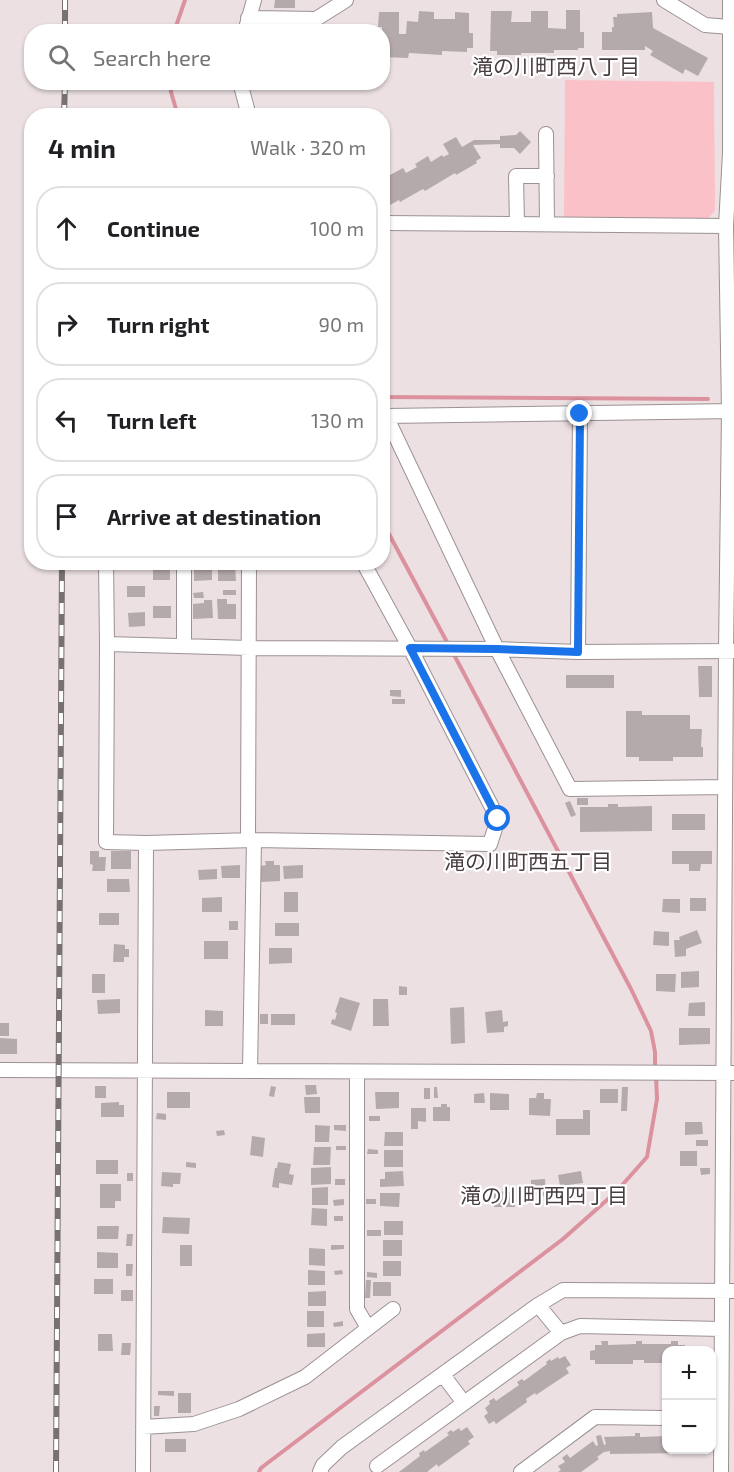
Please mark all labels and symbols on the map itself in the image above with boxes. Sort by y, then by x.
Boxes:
district label: 滝の川町西八丁目 [472,53,640,78]
route end [566,400,592,426]
route start [484,805,510,831]
district label: 滝の川町西五丁目 [444,848,612,873]
district label: 滝の川町西四丁目 [460,1182,628,1207]

